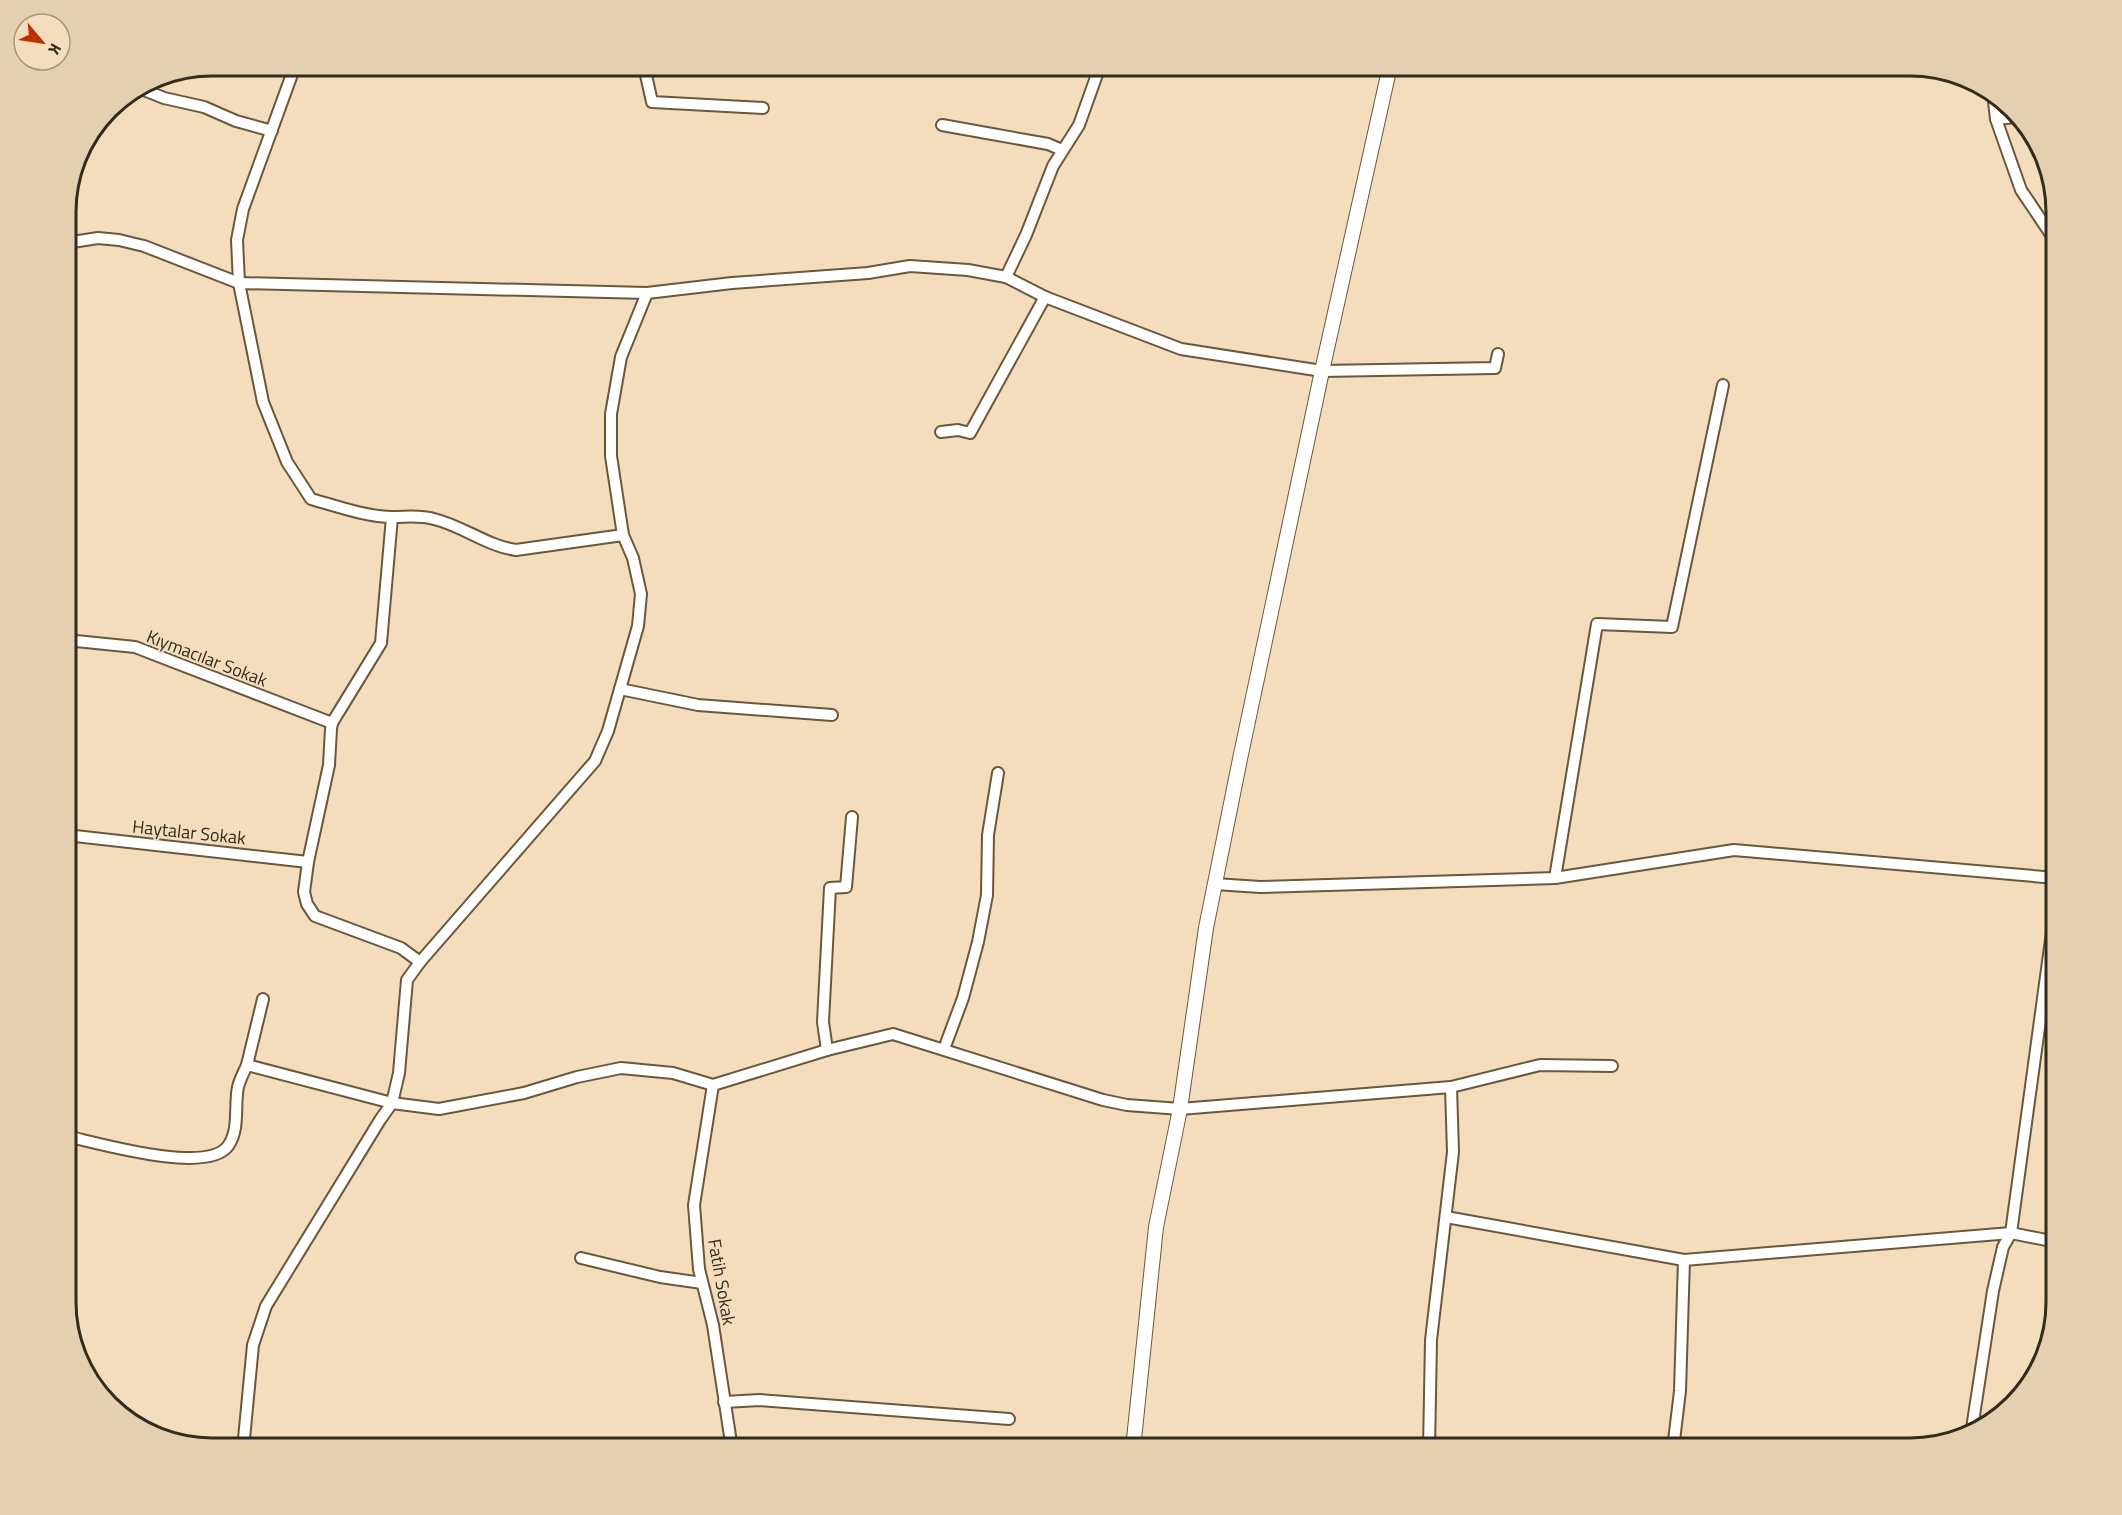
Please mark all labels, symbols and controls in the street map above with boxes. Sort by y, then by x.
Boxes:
north arrow [12,12,72,72]
text: K [42,39,68,60]
street label: Kıymacılar Sokak [143,623,272,694]
street label: Haytalar Sokak [131,813,247,851]
street label: Fatih Sokak [701,1237,743,1328]

